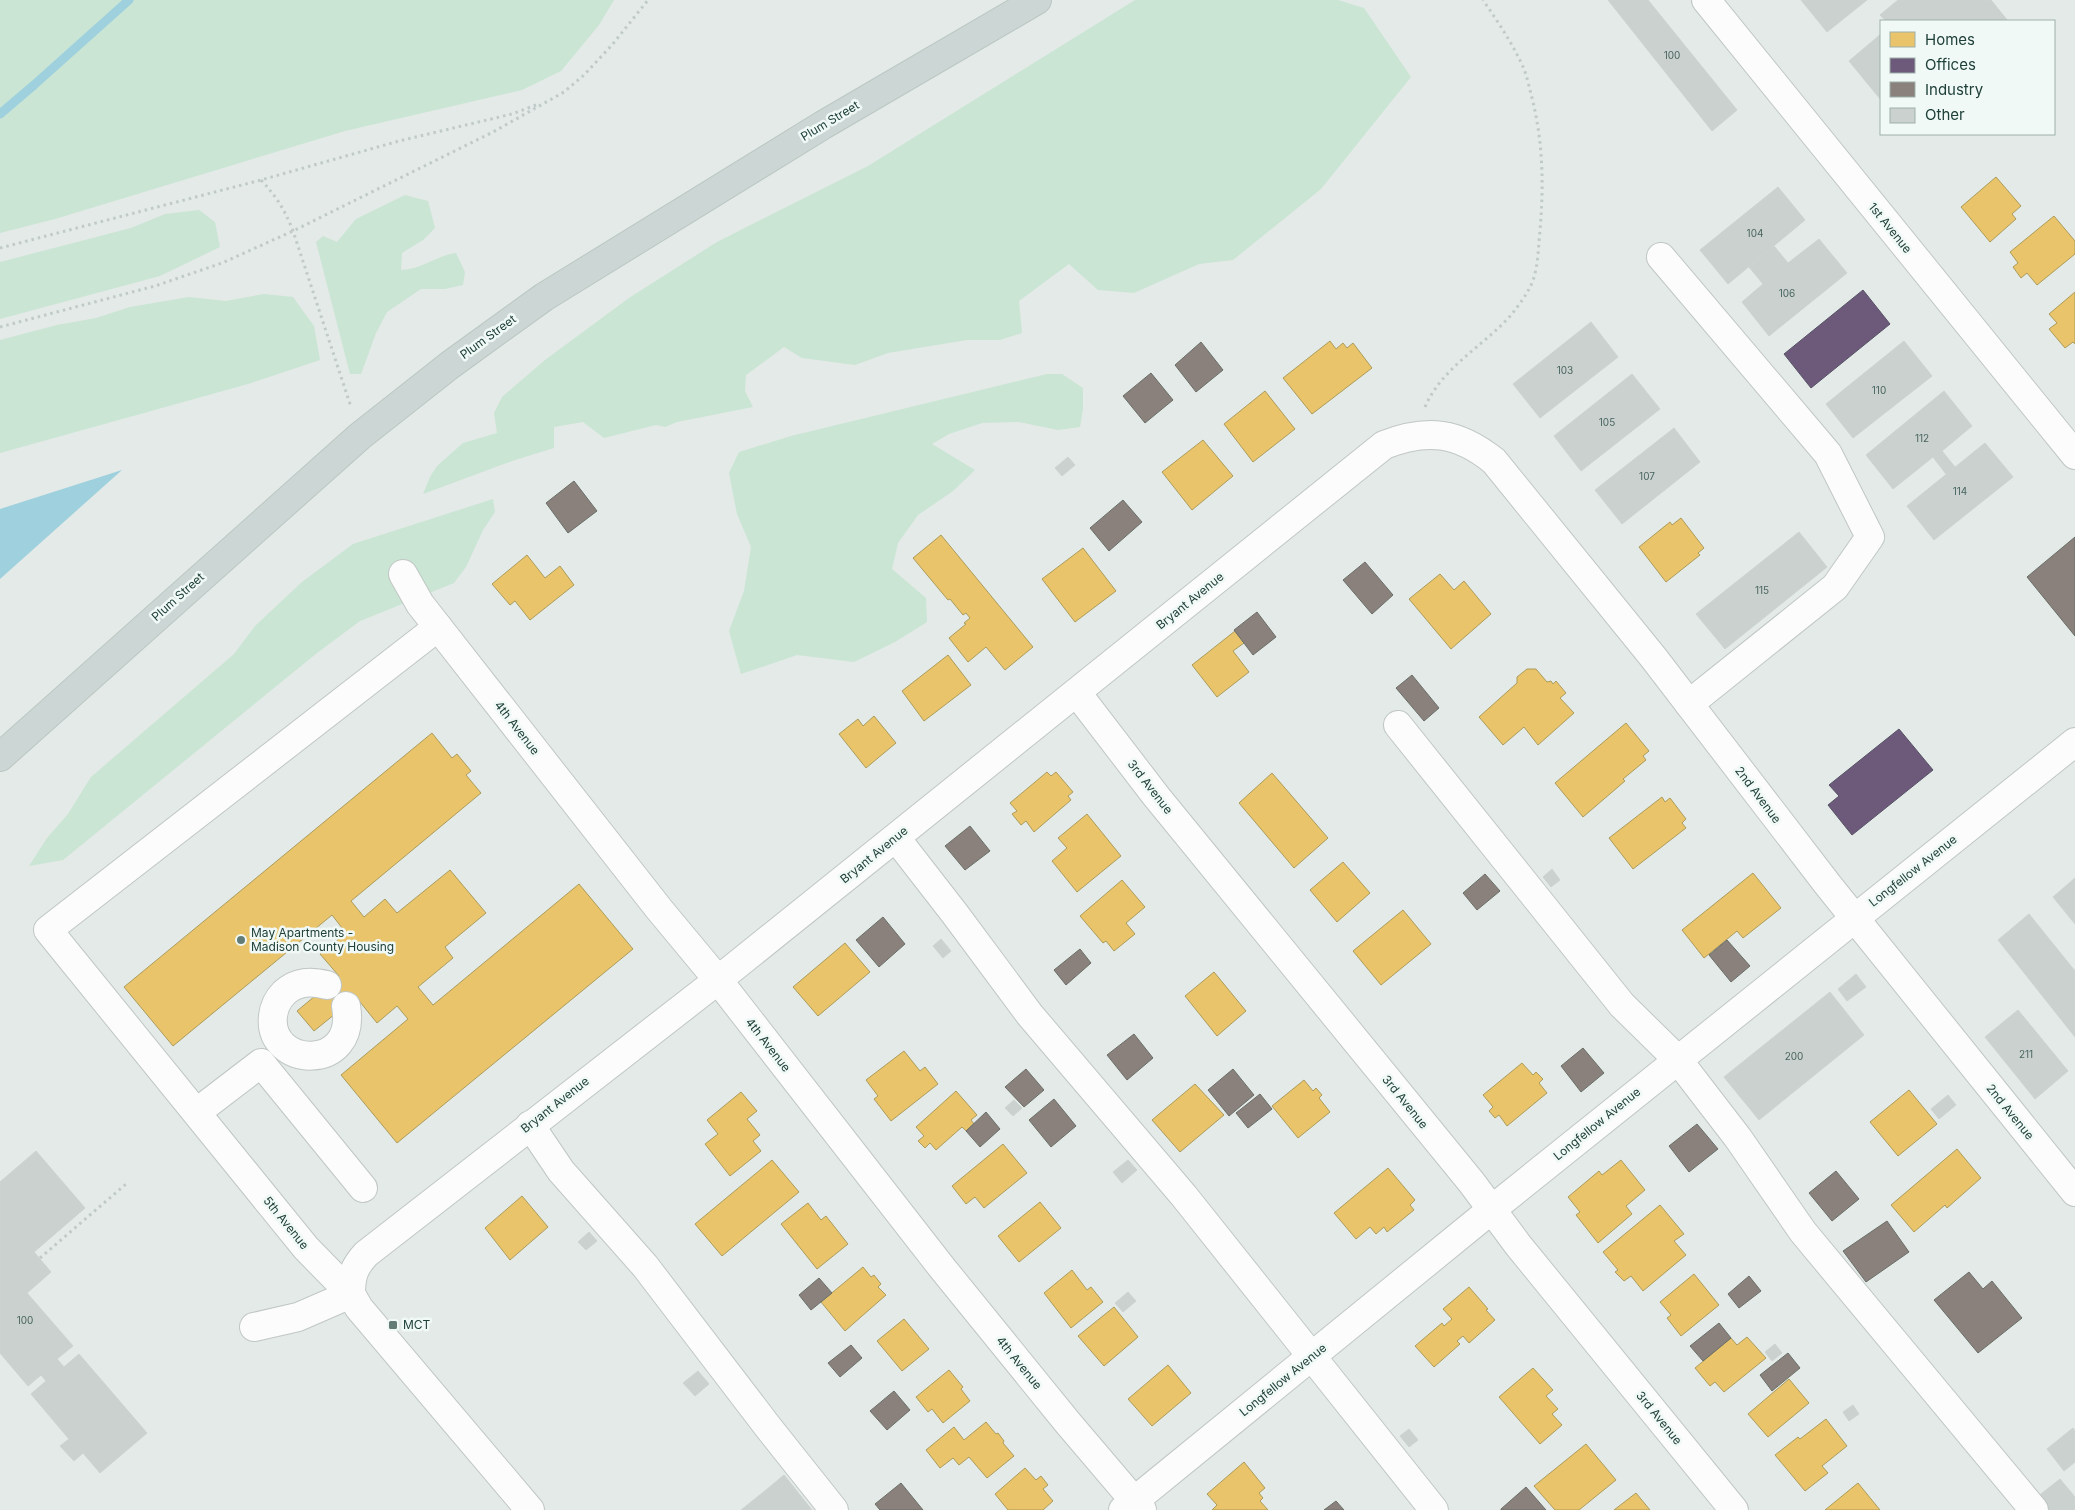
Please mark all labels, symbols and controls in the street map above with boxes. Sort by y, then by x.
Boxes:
legend [1880,20,2055,135]
text: Homes [1925,30,1975,49]
house number: 100 [1664,49,1680,61]
text: Offices [1925,55,1976,74]
text: Industry [1925,80,1984,99]
street label: Plum Street [798,97,862,144]
text: Other [1925,105,1965,124]
street label: 1st Avenue [1865,199,1915,256]
house number: 104 [1747,227,1763,239]
house number: 106 [1779,287,1795,299]
street label: Plum Street [457,311,519,362]
house number: 103 [1557,364,1573,376]
house number: 110 [1872,384,1886,396]
house number: 105 [1599,416,1615,428]
house number: 112 [1915,432,1929,444]
house number: 107 [1639,470,1655,482]
house number: 114 [1953,485,1967,497]
street label: Plum Street [148,569,207,624]
street label: Bryant Avenue [1153,569,1226,632]
house number: 115 [1755,584,1769,596]
street label: 4th Avenue [492,698,543,758]
street label: 3rd Avenue [1125,757,1176,817]
street label: 2nd Avenue [1732,763,1785,826]
street label: Bryant Avenue [837,823,910,886]
street label: Longfellow Avenue [1866,832,1960,910]
place label: May Apartments - Madison County Housing [251,925,394,954]
marker: May Apartments - Madison County Housing [235,934,247,946]
street label: 4th Avenue [743,1015,794,1075]
house number: 211 [2019,1048,2033,1060]
house number: 200 [1785,1050,1803,1062]
street label: 3rd Avenue [1379,1072,1432,1132]
street label: Bryant Avenue [518,1073,592,1136]
street label: 2nd Avenue [1983,1081,2037,1143]
street label: Longfellow Avenue [1550,1084,1643,1163]
street label: 5th Avenue [260,1193,312,1252]
house number: 100 [17,1314,33,1326]
place label: MCT [403,1317,431,1332]
marker: MCT [387,1319,399,1331]
street label: 4th Avenue [993,1333,1045,1392]
street label: Longfellow Avenue [1236,1340,1329,1419]
street label: 3rd Avenue [1633,1388,1686,1448]

